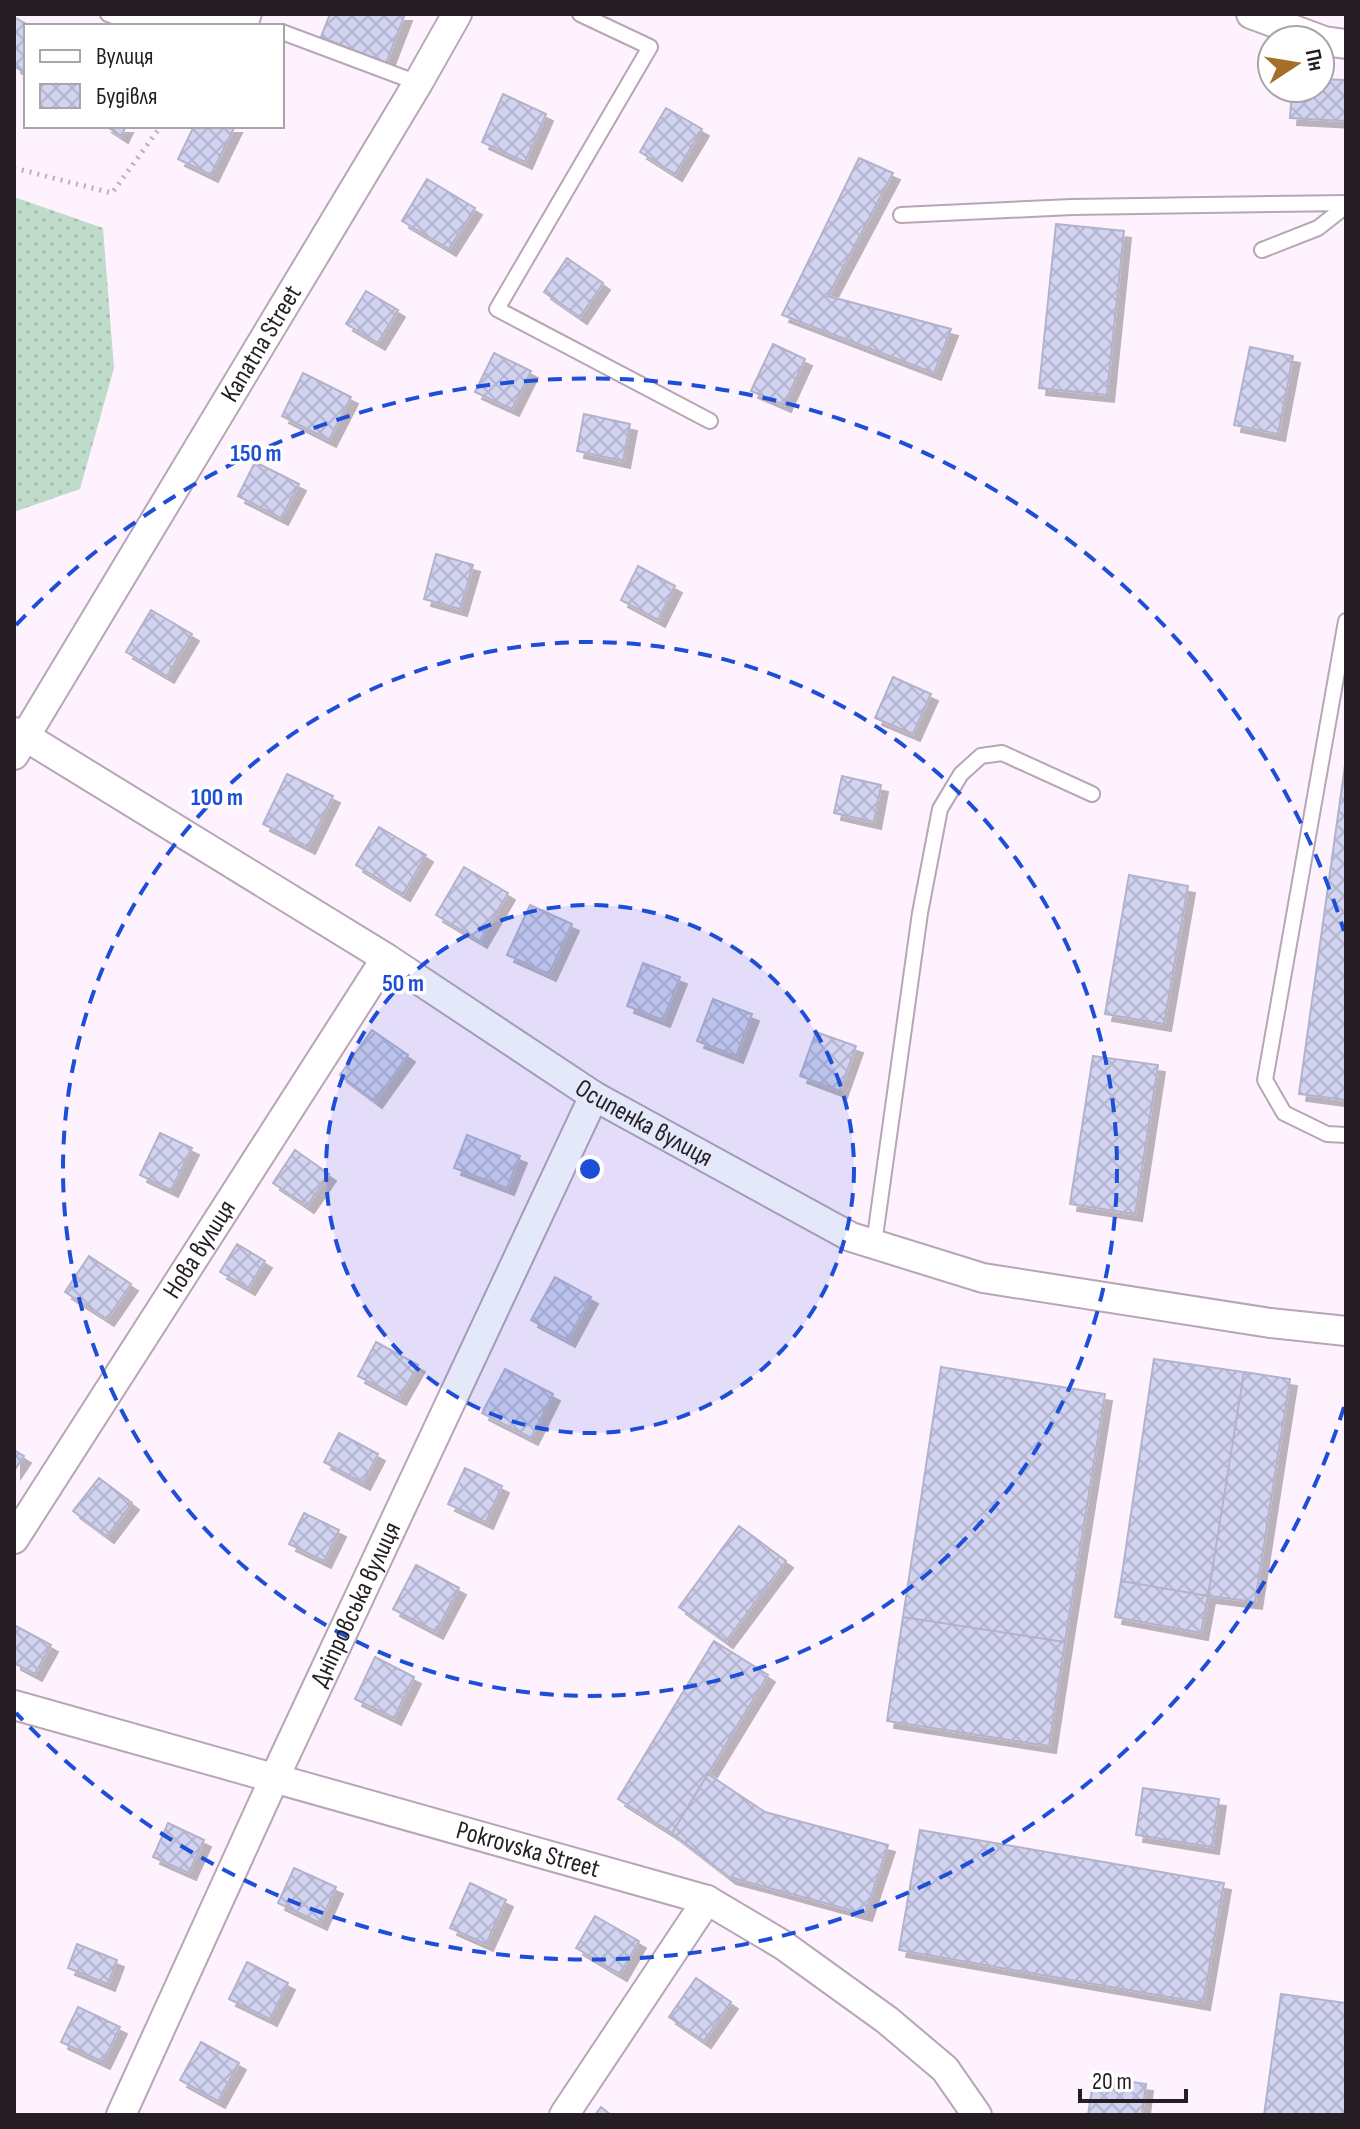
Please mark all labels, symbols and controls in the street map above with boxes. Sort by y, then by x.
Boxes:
legend [24,24,284,128]
north arrow [1256,24,1336,104]
text: Вулиця [96,42,154,71]
text: Пн [1299,47,1330,73]
text: Будівля [96,82,157,111]
street label: Kanatna Street [214,279,308,408]
text: 150 m [230,439,282,468]
text: 100 m [191,783,243,812]
text: 50 m [382,969,424,998]
street label: Осипенка вулиця [569,1072,718,1174]
centre of rings [576,1155,604,1183]
street label: Нова вулиця [157,1194,242,1304]
street label: Дніпровська вулиця [304,1517,408,1692]
street label: Pokrovska Street [453,1815,603,1885]
scale bar [1080,2053,1186,2103]
text: 20 m [1092,2067,1132,2096]

